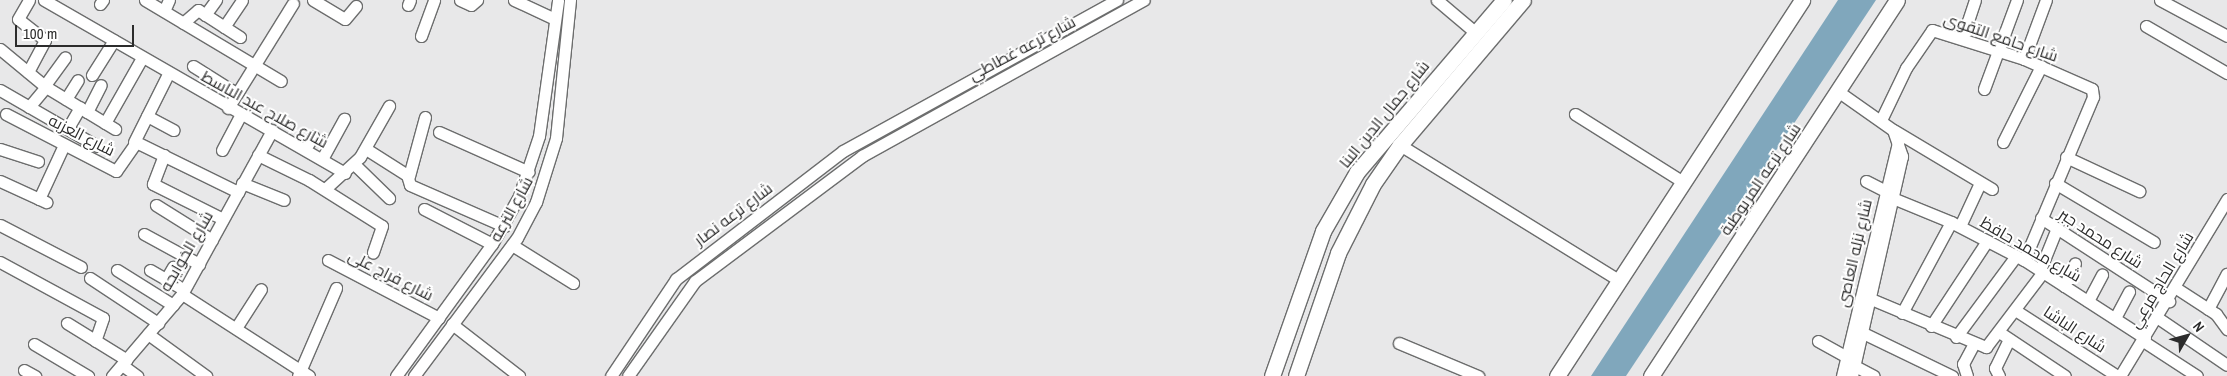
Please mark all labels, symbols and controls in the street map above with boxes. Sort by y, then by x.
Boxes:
street label: شارع جامع التقوى [1941,8,2061,66]
street label: شارع ترعه غطاطي [965,12,1079,84]
scale bar [18,15,136,47]
text: 100 m [23,23,57,44]
street label: شارع جمال الدين البنا [1335,56,1433,172]
street label: شارع صلاح عبد الباسط [198,66,332,152]
street label: شارع العزبه [46,110,118,160]
street label: شارع ترعه المريوطية [1715,119,1805,239]
street label: شارع الترعه [485,173,537,245]
street label: شارع ترعه نصار [690,178,776,250]
street label: شارع نزله العاصى [1832,197,1876,309]
street label: شارع محمد جبر [2056,204,2146,272]
street label: شارع الخوايجه [155,207,217,295]
street label: شارع محمد حافظ [1977,212,2085,286]
street label: شارع الحاج مرعي [2125,228,2197,332]
street label: شارع فراج على [345,245,437,305]
street label: شارع الباشا [2040,302,2110,356]
north arrow [2162,311,2212,361]
text: N [2189,318,2208,336]

